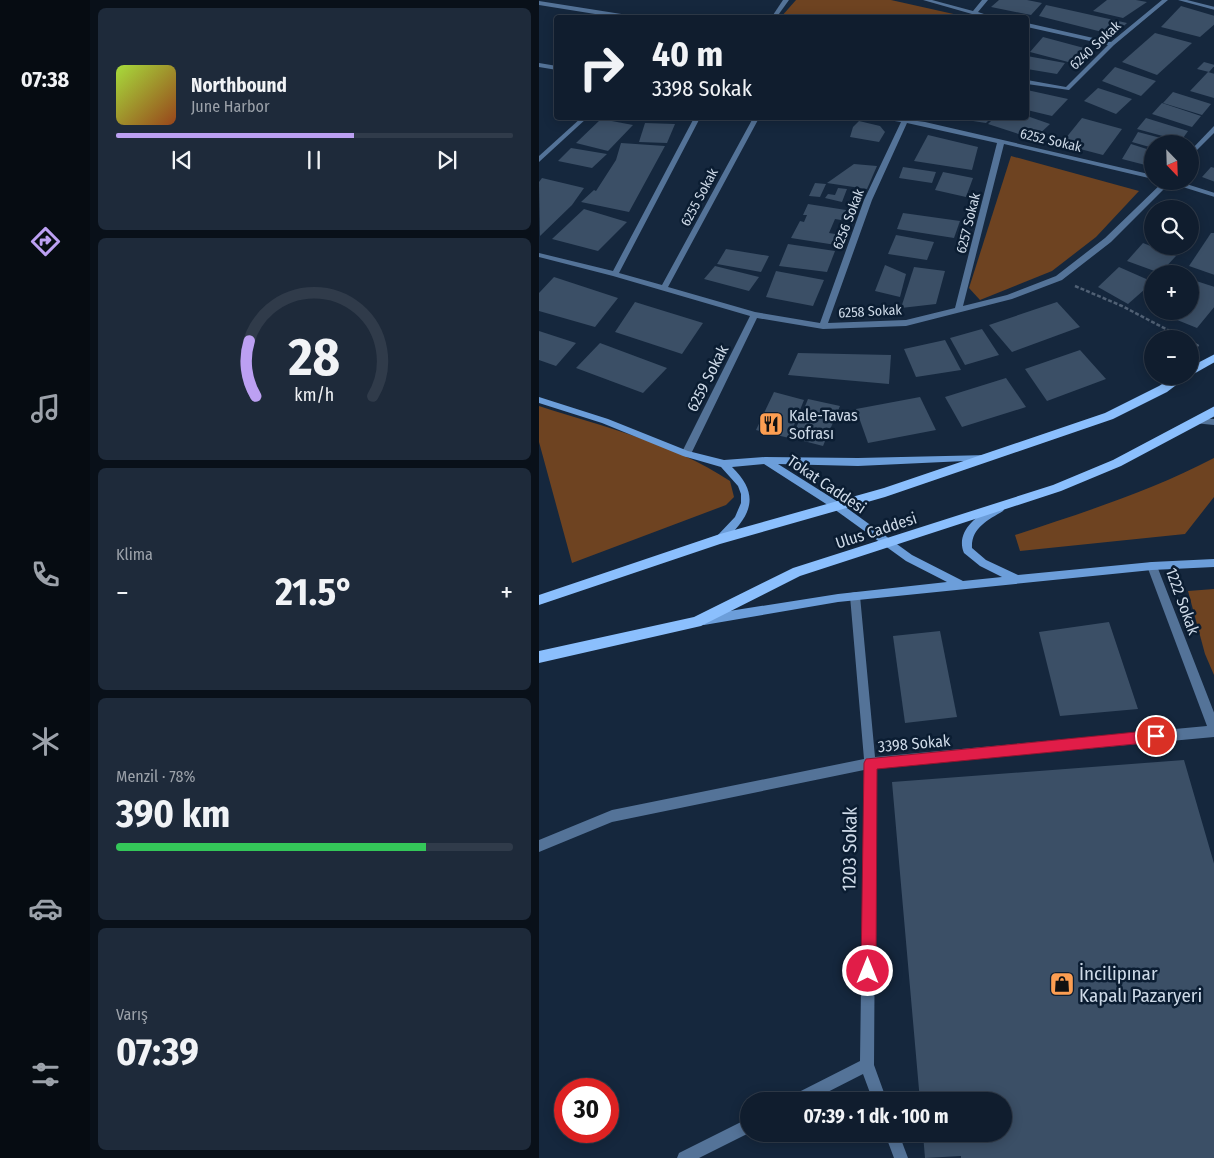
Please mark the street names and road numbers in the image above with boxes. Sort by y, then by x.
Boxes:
street label: 6240 Sokak [1066,17,1125,73]
street label: 6252 Sokak [1018,125,1084,156]
street label: 6255 Sokak [677,165,722,229]
street label: 6256 Sokak [829,186,868,252]
street label: 6257 Sokak [953,190,984,255]
street label: 6258 Sokak [838,301,903,322]
street label: 6259 Sokak [683,341,733,415]
street label: Tokat Caddesi [784,451,870,518]
street label: Ulus Caddesi [833,508,919,553]
street label: 1222 Sokak [1162,565,1204,638]
street label: 3398 Sokak [877,731,952,756]
street label: 1203 Sokak [837,806,862,892]

